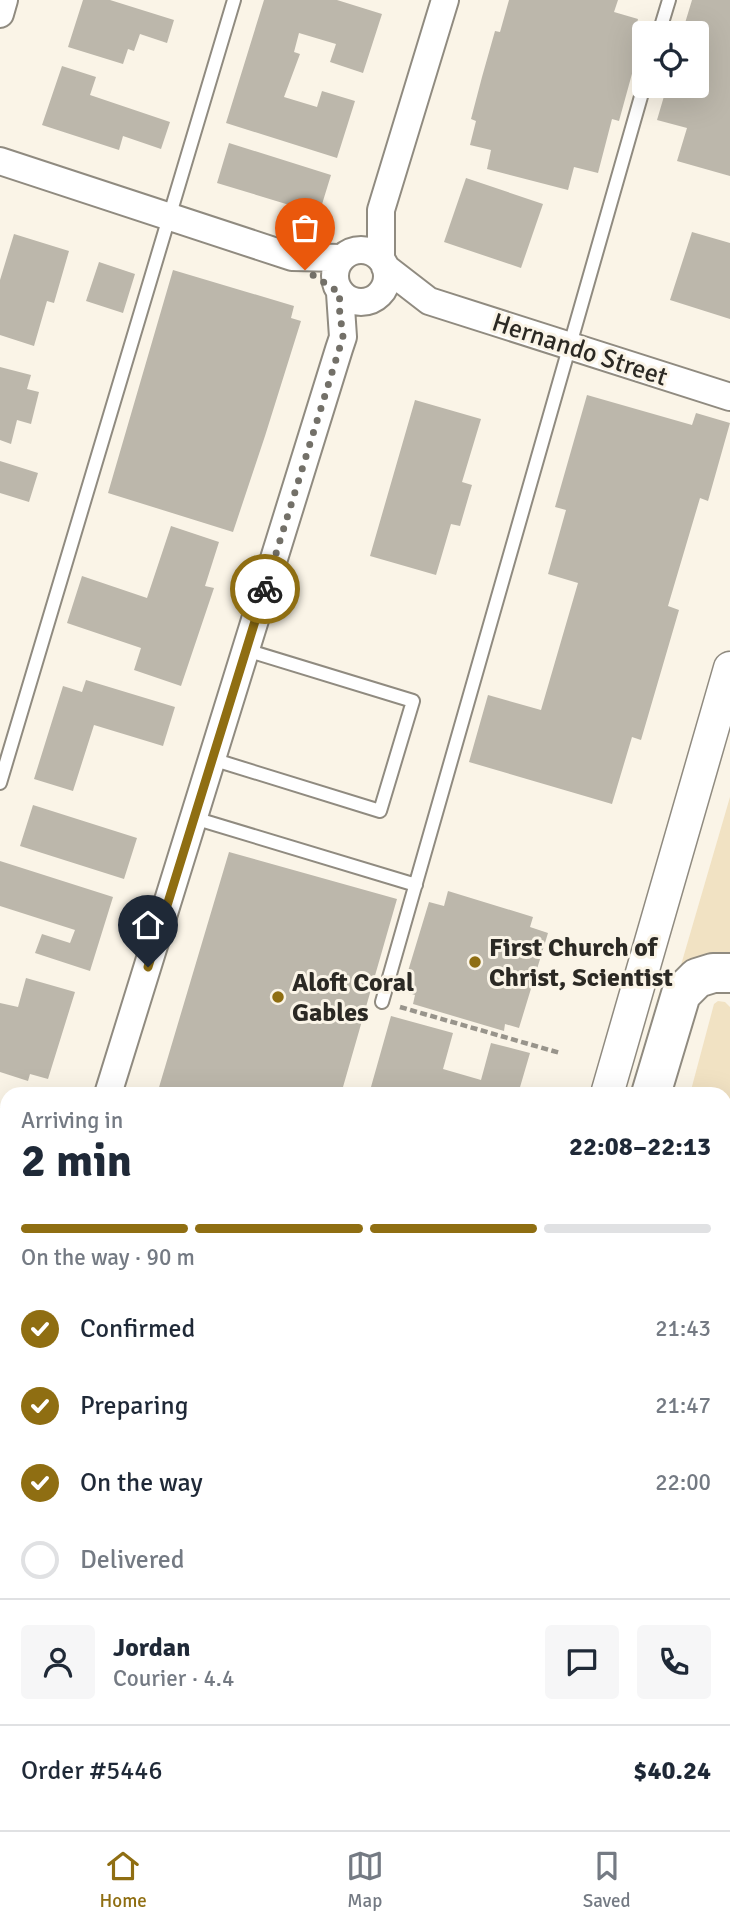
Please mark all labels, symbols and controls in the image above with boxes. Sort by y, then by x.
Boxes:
map controls [632,21,709,98]
button: locate [632,21,709,98]
pin [275,198,335,270]
icon: bag [286,209,324,247]
street label: Hernando Street [488,307,671,393]
courier [230,554,300,624]
icon: bike [246,570,284,608]
pin [118,895,178,967]
icon: home [129,906,167,944]
place label: First Church of Christ, Scientist [489,932,673,994]
marker: First Church of Christ, Scientist [467,954,483,970]
place label: Aloft Coral Gables [292,967,414,1029]
marker: Aloft Coral Gables [270,989,286,1005]
text: Arriving in [21,1106,123,1135]
text: 22:08–22:13 [569,1131,711,1163]
text: 2 min [21,1133,132,1189]
text: On the way · 90 m [21,1243,195,1272]
icon: check [21,1310,59,1348]
text: Confirmed [80,1313,195,1345]
text: 21:43 [655,1314,711,1343]
icon: check [21,1387,59,1425]
text: Preparing [80,1390,188,1422]
text: 21:47 [655,1391,711,1420]
icon: check [21,1464,59,1502]
text: On the way [80,1467,203,1499]
text: 22:00 [655,1468,711,1497]
text: Delivered [80,1544,185,1576]
button: person [21,1625,95,1699]
button: chat [545,1625,619,1699]
button: phone [637,1625,711,1699]
text: Jordan [113,1632,190,1664]
text: Courier · 4.4 [113,1664,234,1693]
text: Order #5446 [21,1755,162,1787]
text: $40.24 [633,1755,711,1787]
tab: Home [99,1847,147,1913]
tab: Map [346,1847,384,1913]
tab: Saved [583,1847,631,1913]

